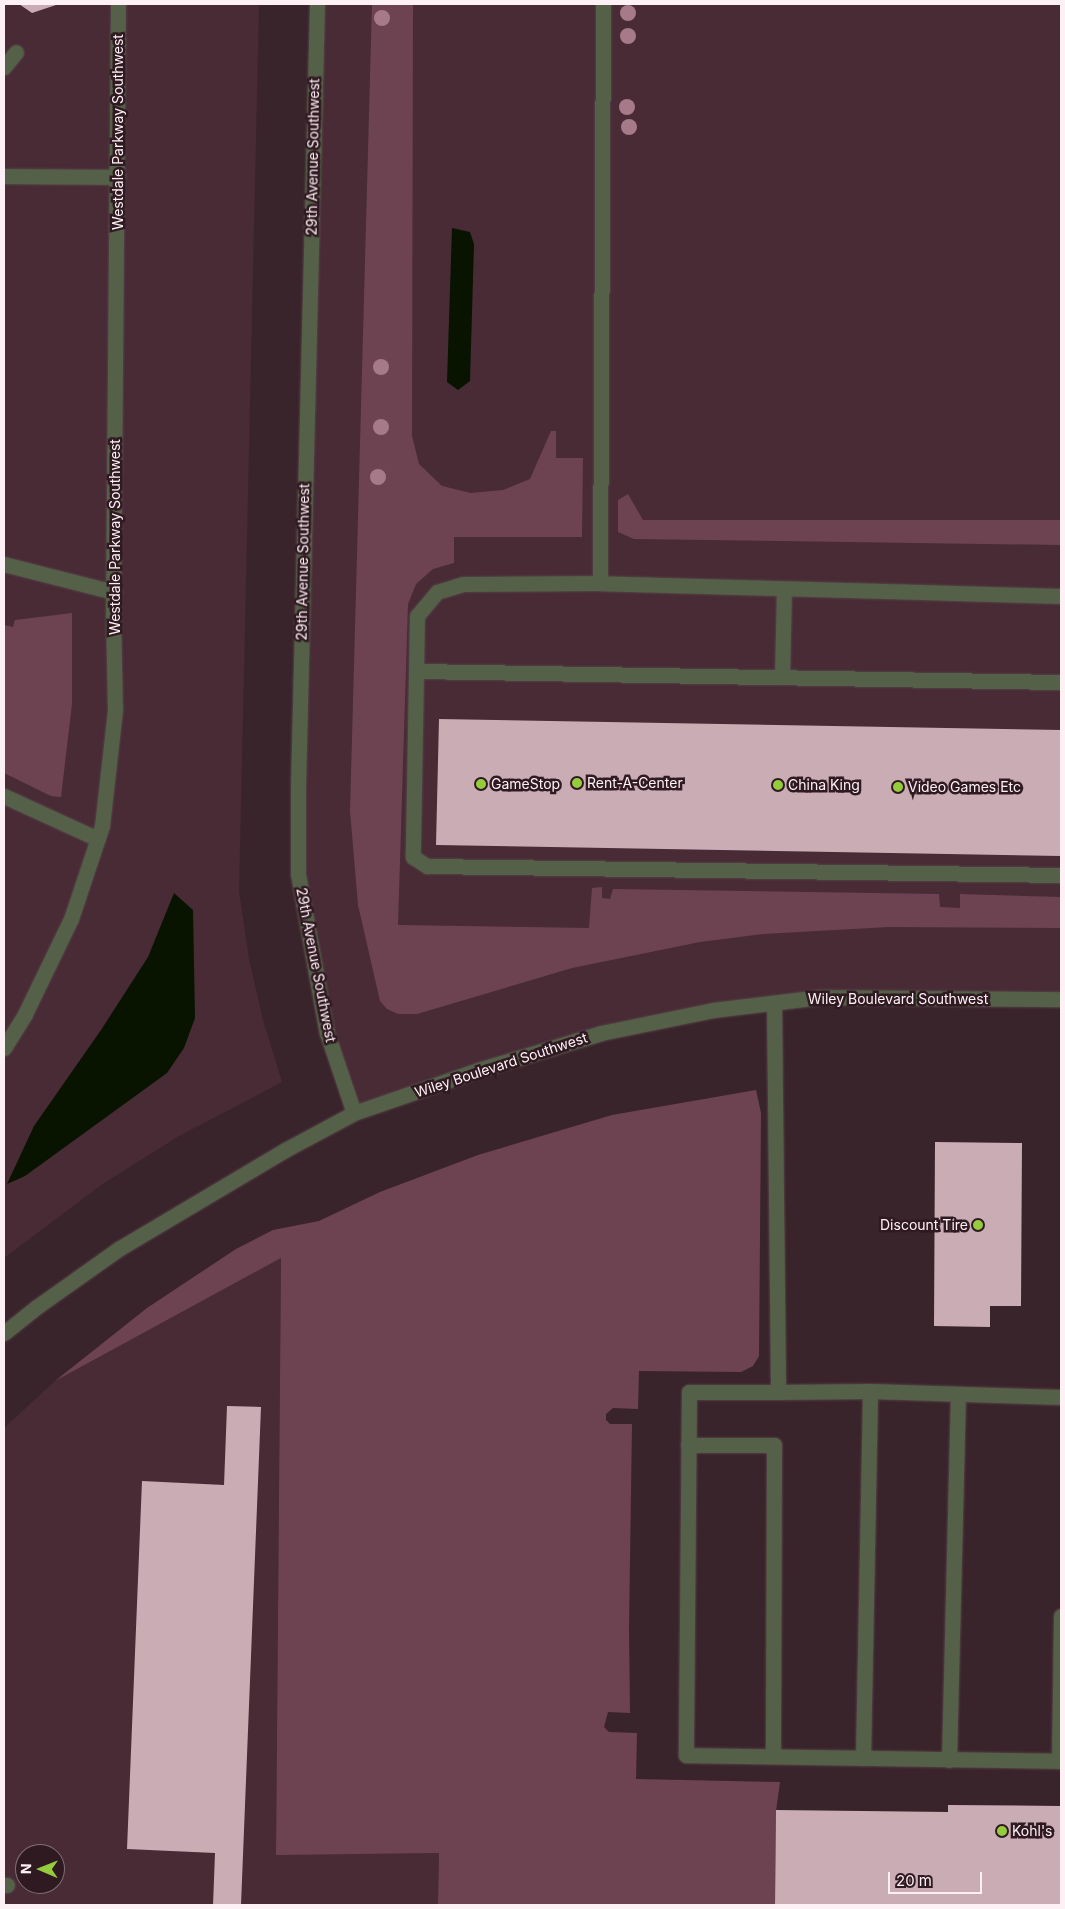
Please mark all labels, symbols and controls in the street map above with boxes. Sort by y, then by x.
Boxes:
street label: Westdale Parkway Southwest [110,34,126,230]
street label: 29th Avenue Southwest [303,78,323,236]
street label: Westdale Parkway Southwest [107,439,123,635]
street label: 29th Avenue Southwest [293,483,313,641]
place label: Rent-A-Center [587,775,683,791]
place label: GameStop [491,776,560,792]
marker: Rent-A-Center [571,777,583,789]
place label: China King [788,777,860,793]
marker: GameStop [475,778,487,790]
marker: China King [772,779,784,791]
place label: Video Games Etc [908,779,1021,795]
marker: Video Games Etc [892,781,904,793]
street label: 29th Avenue Southwest [293,886,339,1044]
street label: Wiley Boulevard Southwest [808,991,988,1007]
street label: Wiley Boulevard Southwest [413,1029,589,1101]
place label: Discount Tire [880,1217,968,1233]
marker: Discount Tire [972,1219,984,1231]
place label: Kohl's [1012,1823,1053,1839]
marker: Kohl's [996,1825,1008,1837]
north arrow [15,1844,65,1894]
scale bar [890,1862,984,1894]
text: N [17,1863,34,1874]
text: 20 m [896,1871,932,1890]

